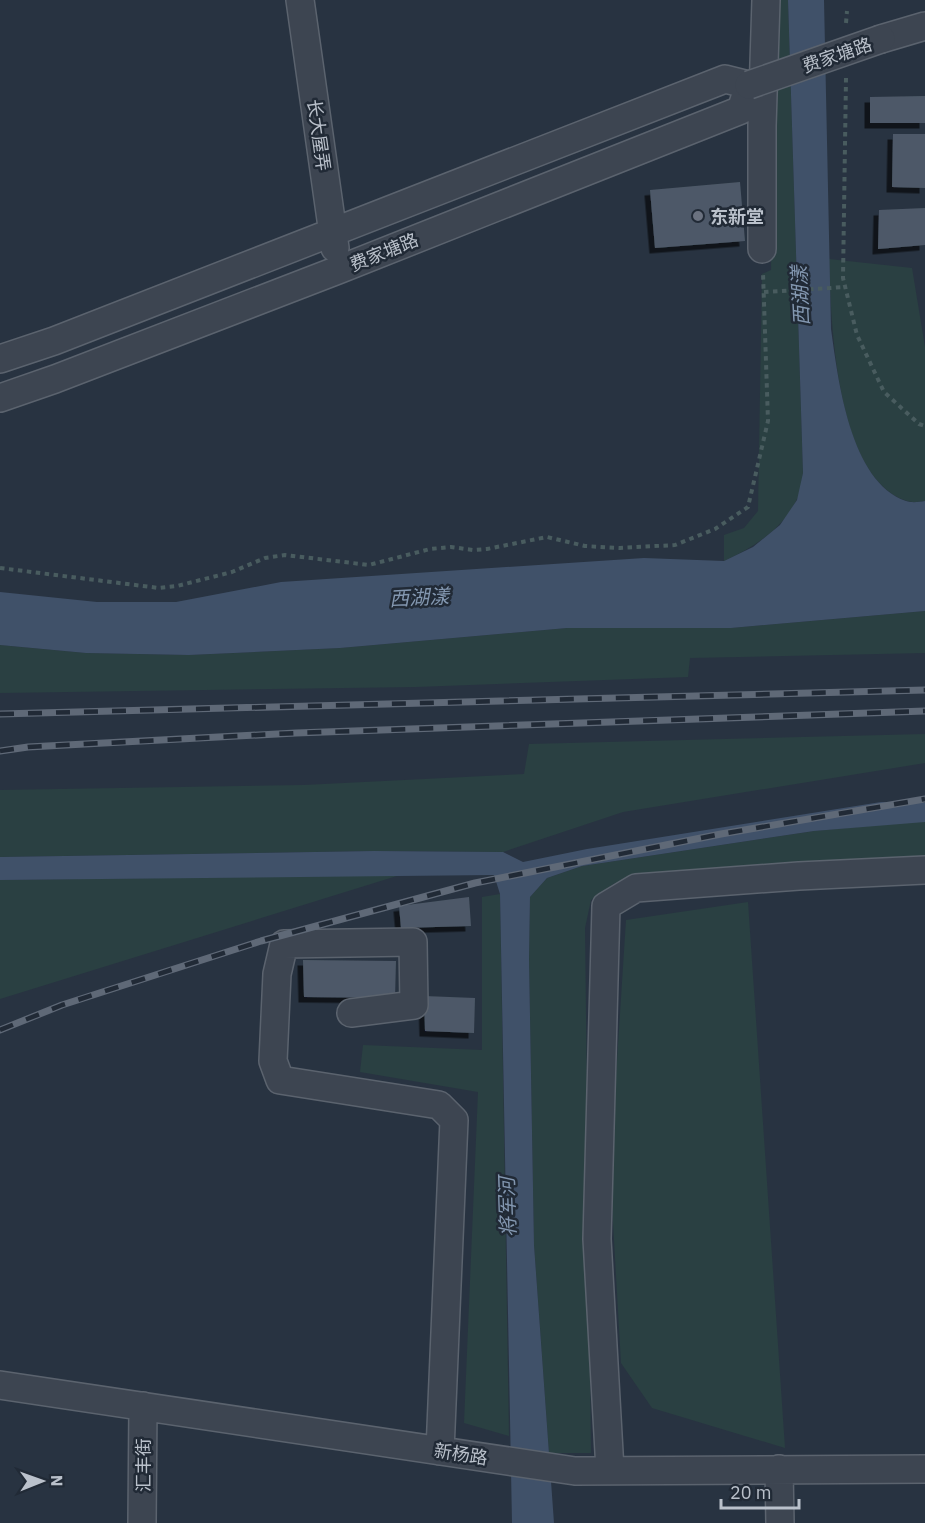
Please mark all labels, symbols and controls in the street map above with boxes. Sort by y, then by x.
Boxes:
street label: 费家塘路 [799,32,875,78]
street label: 长大屋弄 [303,98,335,172]
place label: 东新堂 [710,205,764,228]
marker: 东新堂 [691,209,705,223]
street label: 费家塘路 [346,228,422,276]
water label: 西湖漾 [785,262,815,327]
water label: 西湖漾 [388,582,453,612]
water label: 将军河 [492,1173,522,1237]
street label: 汇丰街 [132,1438,155,1492]
street label: 新杨路 [433,1438,489,1470]
north arrow [12,1451,72,1511]
scale bar [721,1472,799,1510]
text: N [47,1475,67,1487]
text: 20 m [730,1481,772,1504]

